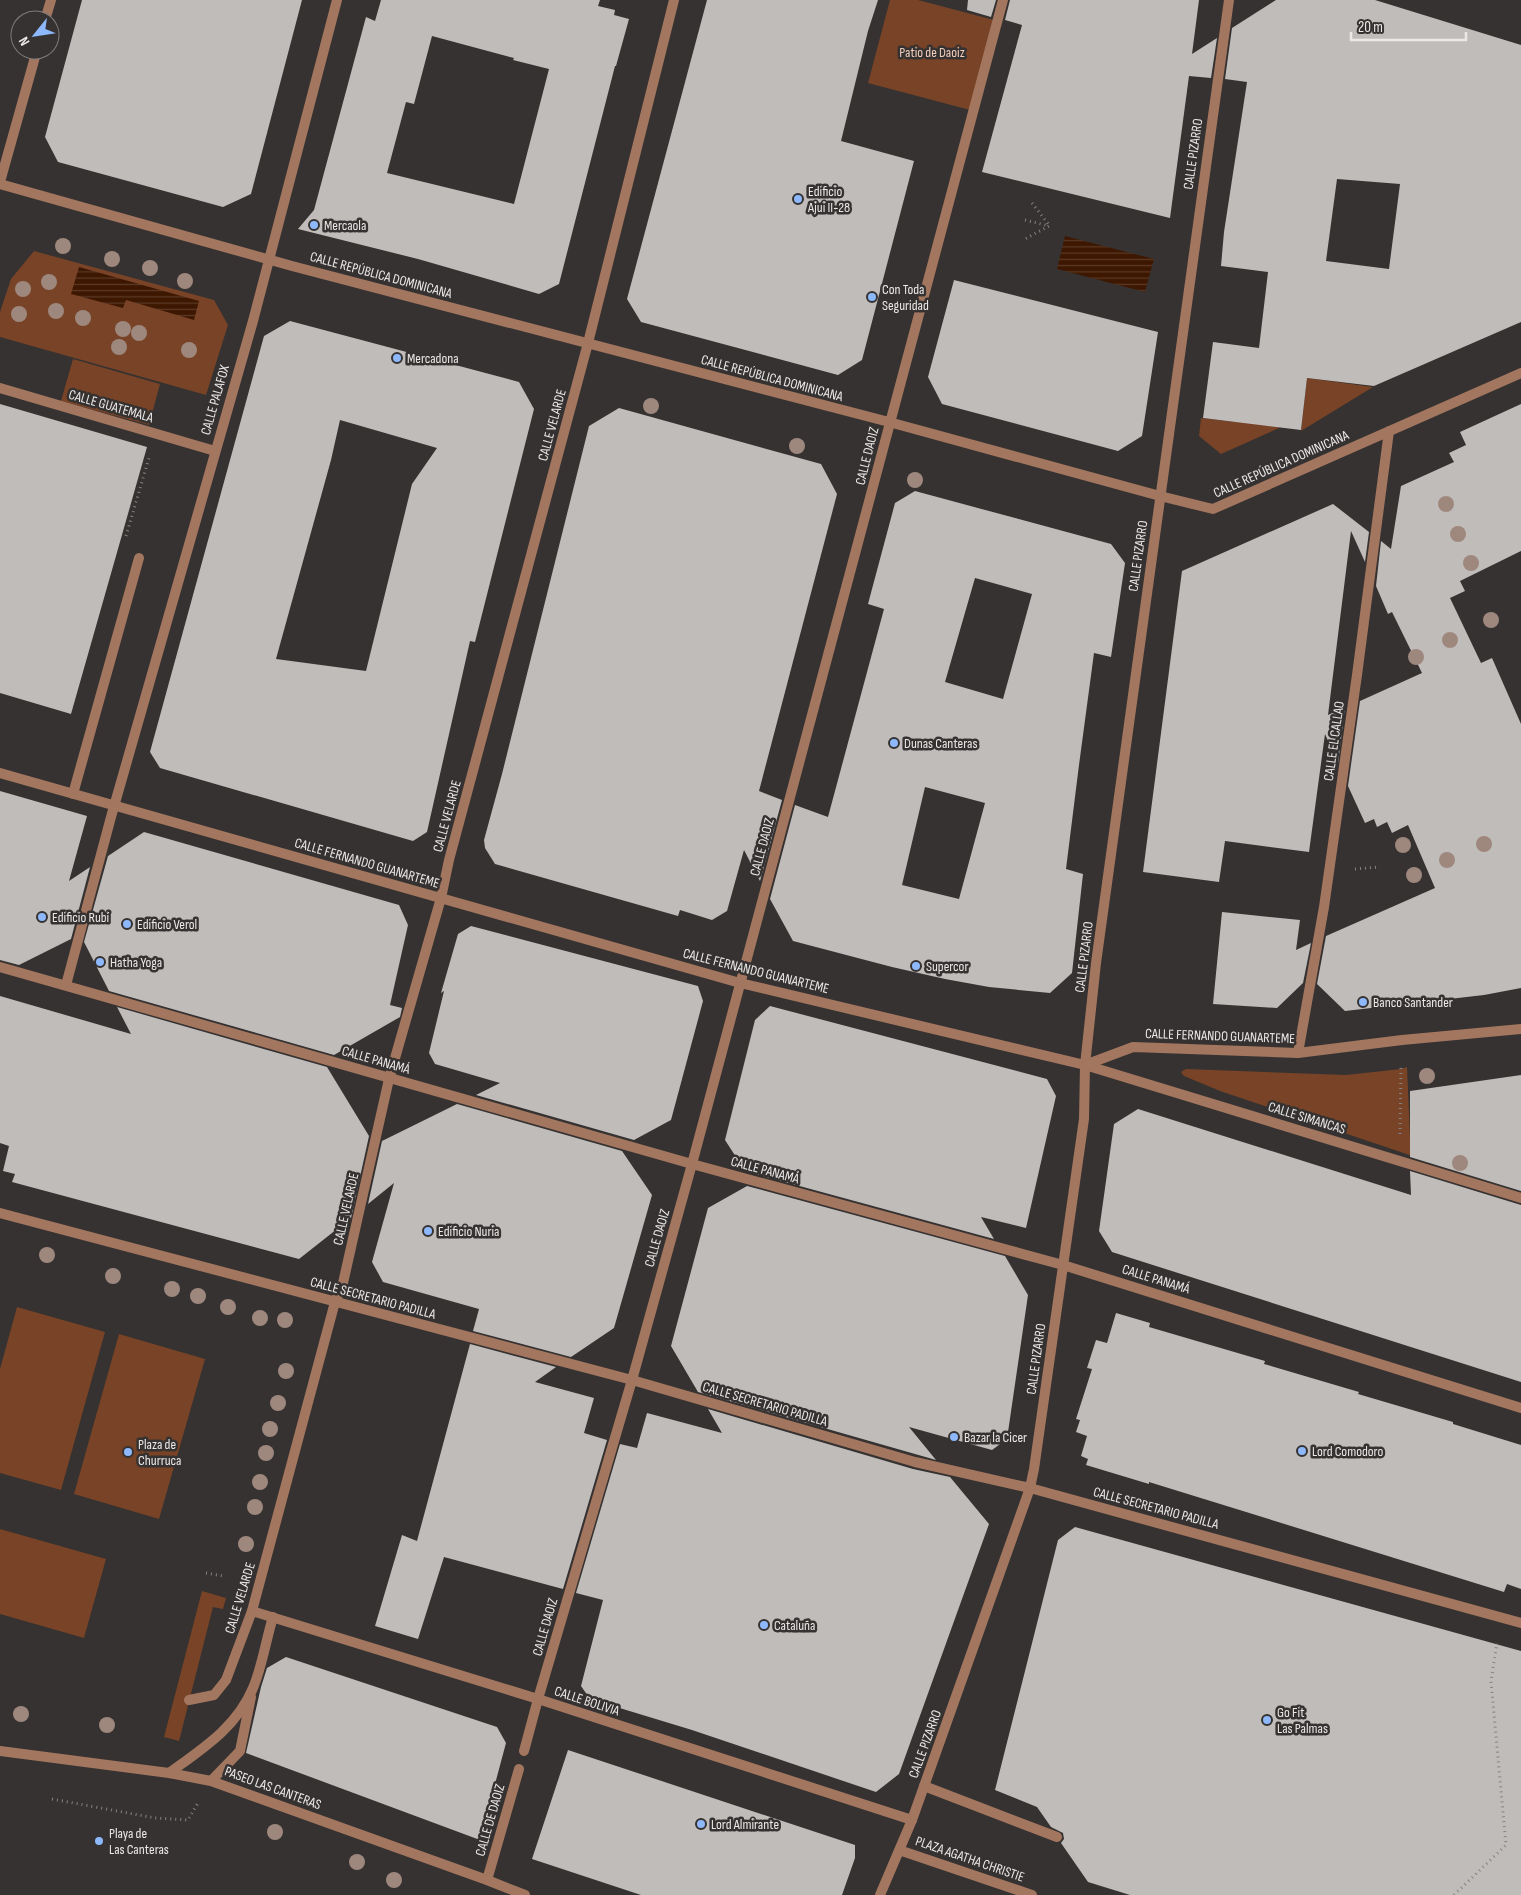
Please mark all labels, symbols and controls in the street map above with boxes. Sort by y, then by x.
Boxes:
north arrow [10,10,60,60]
scale bar [1351,10,1466,42]
text: 20 m [1358,18,1383,37]
text: N [15,34,33,49]
park label: Patio de Daoiz [899,44,965,61]
street label: CALLE PIZARRO [1180,117,1206,191]
place label: Edificio Ajui II-28 [807,183,850,216]
marker: Edificio Ajui II-28 [792,193,804,205]
place label: Mercaola [324,217,366,234]
marker: Mercaola [308,219,320,231]
street label: CALLE REPÚBLICA DOMINICANA [308,248,455,302]
place label: Con Toda Seguridad [882,281,929,314]
marker: Con Toda Seguridad [866,291,878,303]
place label: Mercadona [407,350,459,367]
street label: CALLE REPÚBLICA DOMINICANA [699,351,846,405]
marker: Mercadona [391,352,403,364]
street label: CALLE PALAFOX [197,363,233,437]
street label: CALLE GUATEMALA [67,386,156,427]
street label: CALLE VELARDE [534,387,570,463]
street label: CALLE DAOIZ [852,425,882,487]
street label: CALLE REPÚBLICA DOMINICANA [1211,426,1352,502]
street label: CALLE PIZARRO [1125,519,1151,593]
street label: CALLE EL CALLAO [1320,700,1348,782]
place label: Dunas Canteras [904,735,977,752]
marker: Dunas Canteras [888,737,900,749]
street label: CALLE VELARDE [429,778,465,854]
street label: CALLE DAOIZ [746,816,778,878]
street label: CALLE FERNANDO GUANARTEME [293,834,442,892]
place label: Edificio Rubí [52,909,110,926]
marker: Edificio Rubí [36,911,48,923]
place label: Edificio Verol [137,916,197,933]
marker: Edificio Verol [121,918,133,930]
street label: CALLE PIZARRO [1071,920,1097,993]
street label: CALLE FERNANDO GUANARTEME [681,945,831,997]
place label: Hatha Yoga [110,954,162,971]
marker: Hatha Yoga [94,956,106,968]
place label: Supercor [926,958,968,975]
marker: Supercor [910,960,922,972]
place label: Banco Santander [1373,994,1453,1011]
marker: Banco Santander [1357,996,1369,1008]
street label: CALLE FERNANDO GUANARTEME [1145,1025,1295,1047]
street label: CALLE PANAMÁ [340,1042,413,1078]
street label: CALLE SIMANCAS [1266,1098,1348,1138]
street label: CALLE PANAMÁ [729,1153,802,1188]
street label: CALLE VELARDE [329,1171,363,1247]
street label: CALLE DAOIZ [641,1207,673,1269]
place label: Edificio Nuria [438,1223,500,1240]
marker: Edificio Nuria [422,1225,434,1237]
street label: CALLE PANAMÁ [1120,1261,1193,1298]
street label: CALLE SECRETARIO PADILLA [308,1273,439,1323]
street label: CALLE PIZARRO [1023,1322,1049,1396]
street label: CALLE SECRETARIO PADILLA [701,1378,830,1430]
place label: Bazar la Cicer [964,1429,1027,1446]
marker: Bazar la Cicer [948,1431,960,1443]
place label: Plaza de Churruca [138,1436,181,1469]
place label: Lord Comodoro [1312,1443,1383,1460]
marker: Lord Comodoro [1296,1445,1308,1457]
marker: Plaza de Churruca [122,1446,134,1458]
street label: CALLE SECRETARIO PADILLA [1091,1483,1222,1533]
street label: CALLE VELARDE [221,1560,259,1636]
street label: CALLE DAOIZ [529,1596,561,1658]
place label: Cataluña [774,1617,815,1634]
marker: Cataluña [758,1619,770,1631]
street label: CALLE BOLIVIA [552,1682,623,1720]
place label: Go Fit Las Palmas [1277,1704,1328,1737]
street label: CALLE PIZARRO [905,1707,945,1780]
marker: Go Fit Las Palmas [1261,1714,1273,1726]
street label: PASEO LAS CANTERAS [222,1763,324,1813]
street label: CALLE DE DAOIZ [472,1782,508,1858]
place label: Lord Almirante [711,1816,779,1833]
marker: Lord Almirante [695,1818,707,1830]
place label: Playa de Las Canteras [109,1825,169,1858]
street label: PLAZA AGATHA CHRISTIE [913,1832,1027,1886]
marker: Playa de Las Canteras [93,1835,105,1847]

